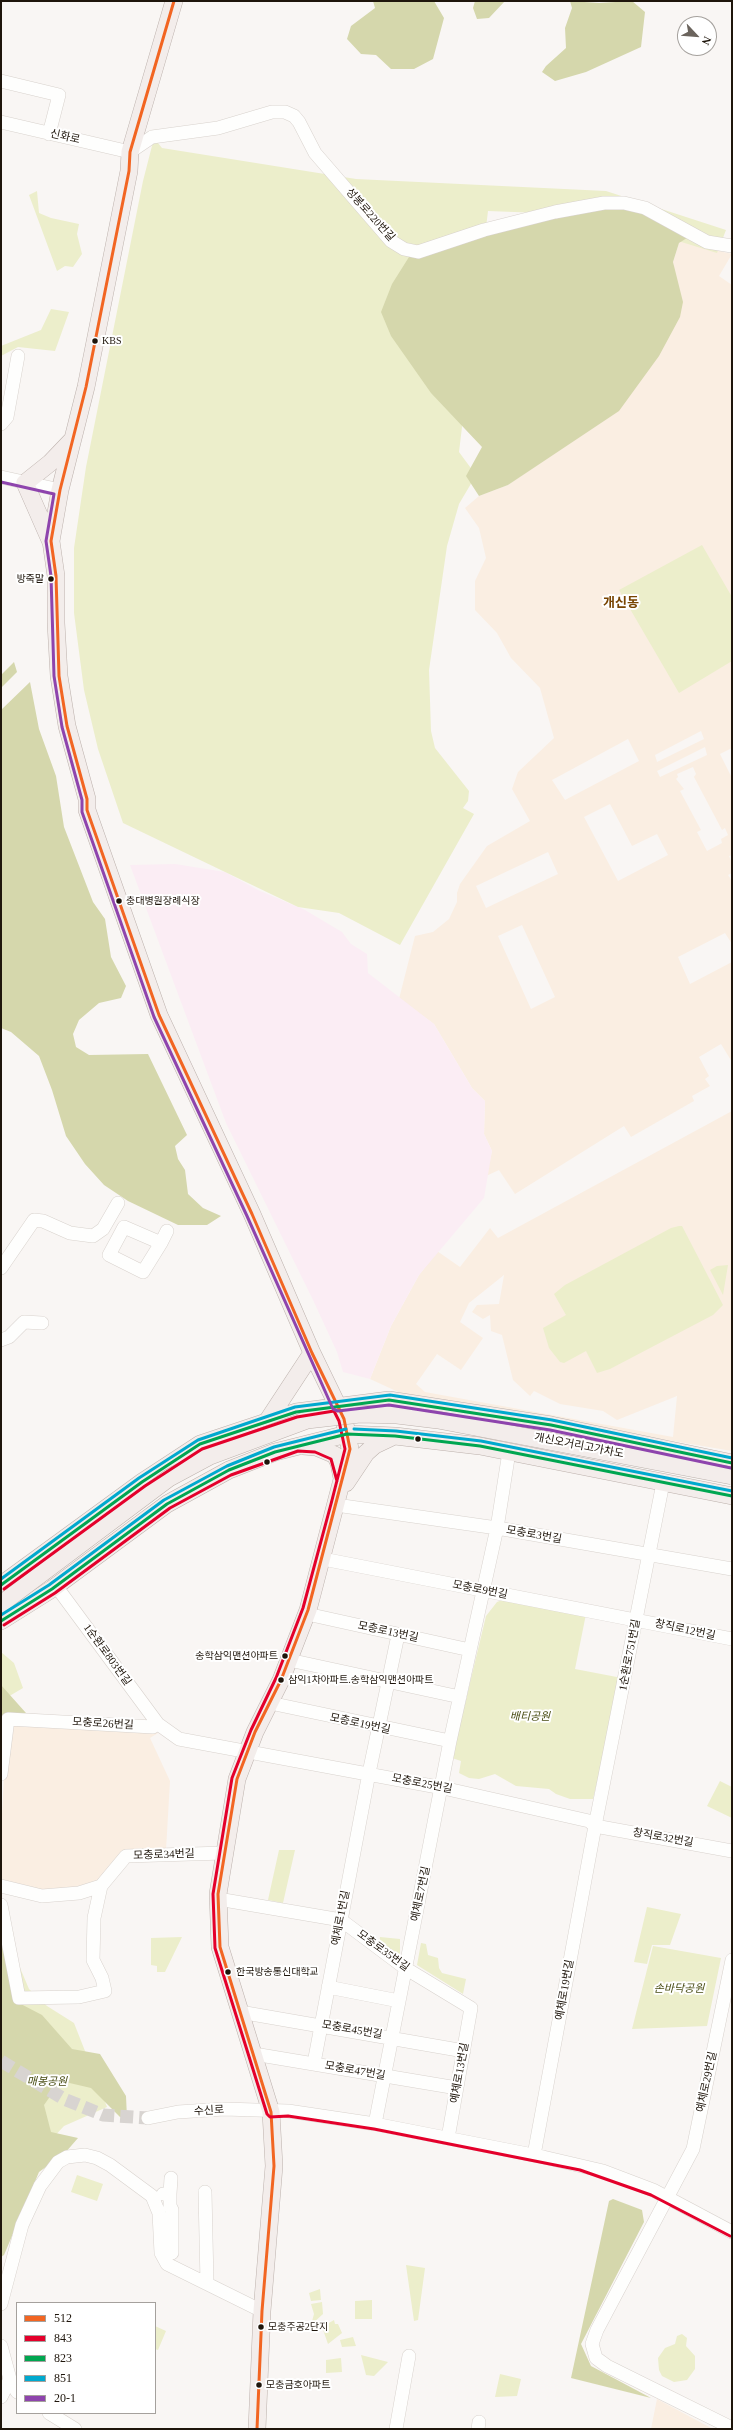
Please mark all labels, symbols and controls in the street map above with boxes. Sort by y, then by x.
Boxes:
north arrow [677,16,717,56]
text: N [700,35,714,47]
street label: 신화로 [49,127,81,147]
street label: 성봉로220번길 [343,186,397,244]
place label: KBS [102,335,121,347]
marker: KBS [90,336,100,346]
place label: 방죽말 [16,573,44,585]
marker: 방죽말 [46,574,56,584]
district label: 개신동 [603,596,639,612]
place label: 충대병원장례식장 [126,895,200,907]
marker: 충대병원장례식장 [114,896,124,906]
street label: 개신오거리고가차도 [533,1431,625,1461]
unlabelled marker [413,1434,423,1444]
unlabelled marker [262,1457,272,1467]
street label: 모충로3번길 [505,1524,563,1546]
street label: 모충로9번길 [451,1578,509,1602]
street label: 창직로12번길 [654,1617,716,1643]
street label: 1순환로751번길 [617,1618,643,1692]
street label: 모충로13번길 [357,1619,419,1645]
street label: 1순환로803번길 [80,1622,134,1688]
place label: 송학삼익맨션아파트 [195,1650,278,1662]
marker: 송학삼익맨션아파트 [280,1651,290,1661]
place label: 삼익1차아파트.송학삼익맨션아파트 [288,1674,433,1686]
marker: 삼익1차아파트.송학삼익맨션아파트 [276,1675,286,1685]
park label: 배티공원 [510,1710,550,1724]
street label: 모충로19번길 [329,1711,391,1737]
street label: 모충로26번길 [72,1716,134,1732]
street label: 모충로25번길 [391,1772,453,1796]
street label: 창직로32번길 [632,1826,694,1850]
street label: 모충로34번길 [133,1847,195,1863]
street label: 예체로7번길 [409,1865,433,1923]
street label: 예체로1번길 [329,1889,353,1947]
street label: 모충로35번길 [354,1928,412,1974]
street label: 예체로19번길 [553,1959,577,2021]
place label: 한국방송통신대학교 [236,1966,319,1978]
marker: 한국방송통신대학교 [223,1967,233,1977]
park label: 손바닥공원 [654,1982,704,1996]
street label: 모충로45번길 [321,2018,383,2042]
street label: 예체로13번길 [448,2042,472,2104]
street label: 예체로29번길 [694,2051,720,2113]
street label: 모충로47번길 [324,2059,386,2083]
park label: 매봉공원 [27,2075,67,2089]
street label: 수신로 [193,2104,225,2118]
legend [16,2302,156,2414]
text: 512 [54,2311,72,2325]
place label: 모충주공2단지 [268,2321,328,2333]
marker: 모충주공2단지 [256,2322,266,2332]
text: 843 [54,2331,72,2345]
text: 823 [54,2351,72,2365]
text: 851 [54,2371,72,2385]
place label: 모충금호아파트 [266,2379,330,2391]
marker: 모충금호아파트 [254,2380,264,2390]
text: 20-1 [54,2391,76,2405]

